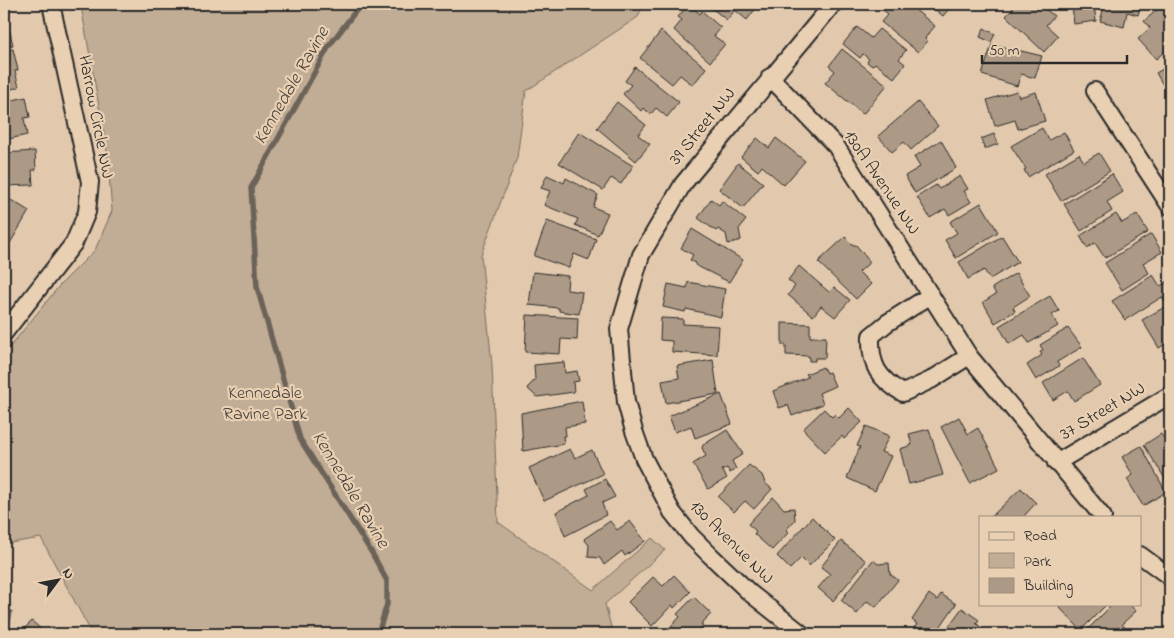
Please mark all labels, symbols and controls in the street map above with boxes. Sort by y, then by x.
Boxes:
water label: Kennedale Ravine [247,21,337,150]
scale bar [982,32,1126,64]
text: 50 m [989,40,1020,62]
street label: Harrow Circle NW [70,53,120,181]
street label: 39 Street NW [664,83,742,171]
street label: 130A Avenue NW [836,126,926,240]
street label: 37 Street NW [1055,376,1151,448]
park label: Kennedale Ravine Park [223,381,307,428]
water label: Kennedale Ravine [304,427,396,555]
street label: 130 Avenue NW [683,495,779,591]
legend [979,516,1142,606]
text: Road [1024,525,1057,547]
text: Park [1024,551,1052,573]
north arrow [32,556,82,606]
text: N [56,564,79,583]
text: Building [1023,575,1073,598]

